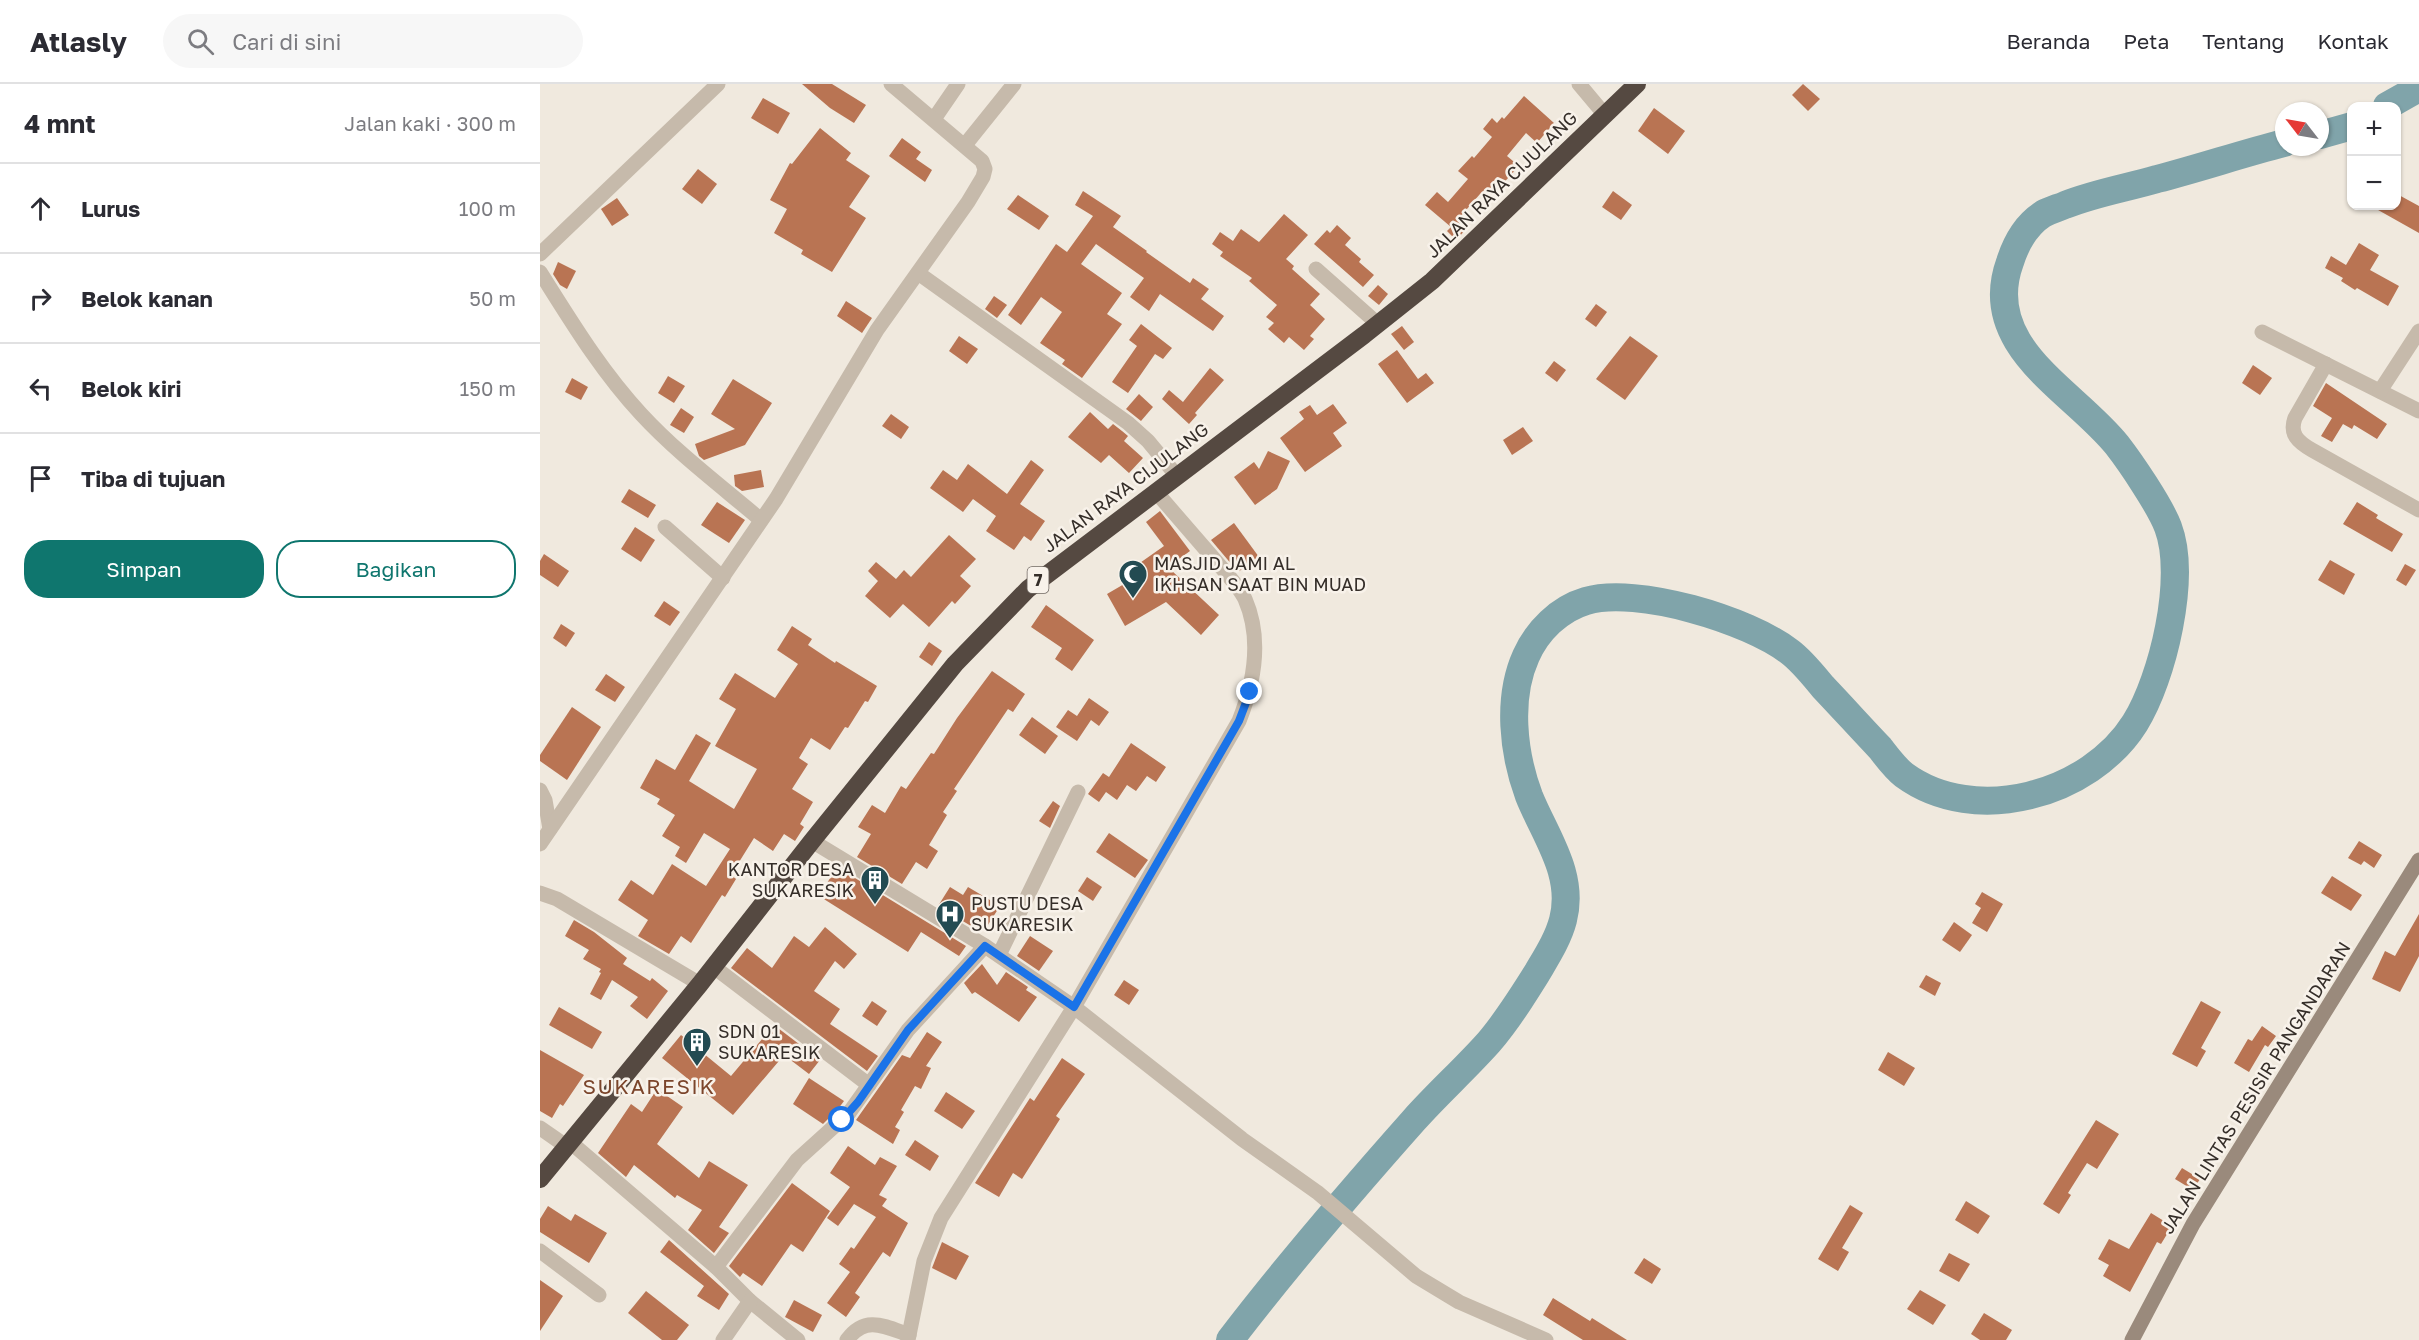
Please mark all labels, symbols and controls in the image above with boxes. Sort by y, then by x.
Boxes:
search box [163,14,583,68]
text: Atlasly [30,25,127,58]
icon: search [184,25,217,58]
text: Cari di sini [232,28,341,55]
text: Beranda [2007,28,2090,54]
text: Peta [2123,28,2169,54]
text: Tentang [2202,28,2284,54]
text: Kontak [2317,28,2389,54]
north arrow [2275,102,2329,156]
map controls [2347,102,2401,210]
button: + [2347,102,2401,156]
street label: JALAN RAYA CIJULANG [1421,106,1581,262]
text: 4 mnt [24,108,96,139]
text: Jalan kaki · 300 m [344,111,516,135]
button: − [2347,156,2401,210]
icon: ahead [24,192,57,225]
text: Lurus [81,195,140,222]
text: 100 m [459,196,516,220]
icon: right [24,282,57,315]
text: Belok kanan [81,285,213,312]
text: 50 m [469,286,516,310]
icon: left [24,372,57,405]
text: Belok kiri [81,375,182,402]
text: 150 m [460,376,516,400]
street label: JALAN RAYA CIJULANG [1038,418,1213,557]
icon: arrive [24,462,57,495]
text: Tiba di tujuan [81,465,225,492]
button: Simpan [24,540,264,598]
button: Bagikan [276,540,516,598]
place label: MASJID JAMI AL IKHSAN SAAT BIN MUAD [1154,552,1366,595]
mosque icon: MASJID JAMI AL IKHSAN SAAT BIN MUAD [1117,558,1149,600]
road number: 7 [1028,567,1048,593]
route end [1236,678,1262,704]
place label: KANTOR DESA SUKARESIK [728,858,854,901]
building icon: KANTOR DESA SUKARESIK [859,864,891,906]
place label: PUSTU DESA SUKARESIK [971,892,1083,935]
hospital icon: PUSTU DESA SUKARESIK [934,898,966,940]
street label: JALAN LINTAS PESISIR PANGANDARAN [2156,937,2355,1237]
place label: SDN 01 SUKARESIK [718,1020,820,1063]
building icon: SDN 01 SUKARESIK [681,1026,713,1068]
district label: SUKARESIK [583,1073,715,1099]
route start [828,1106,854,1132]

